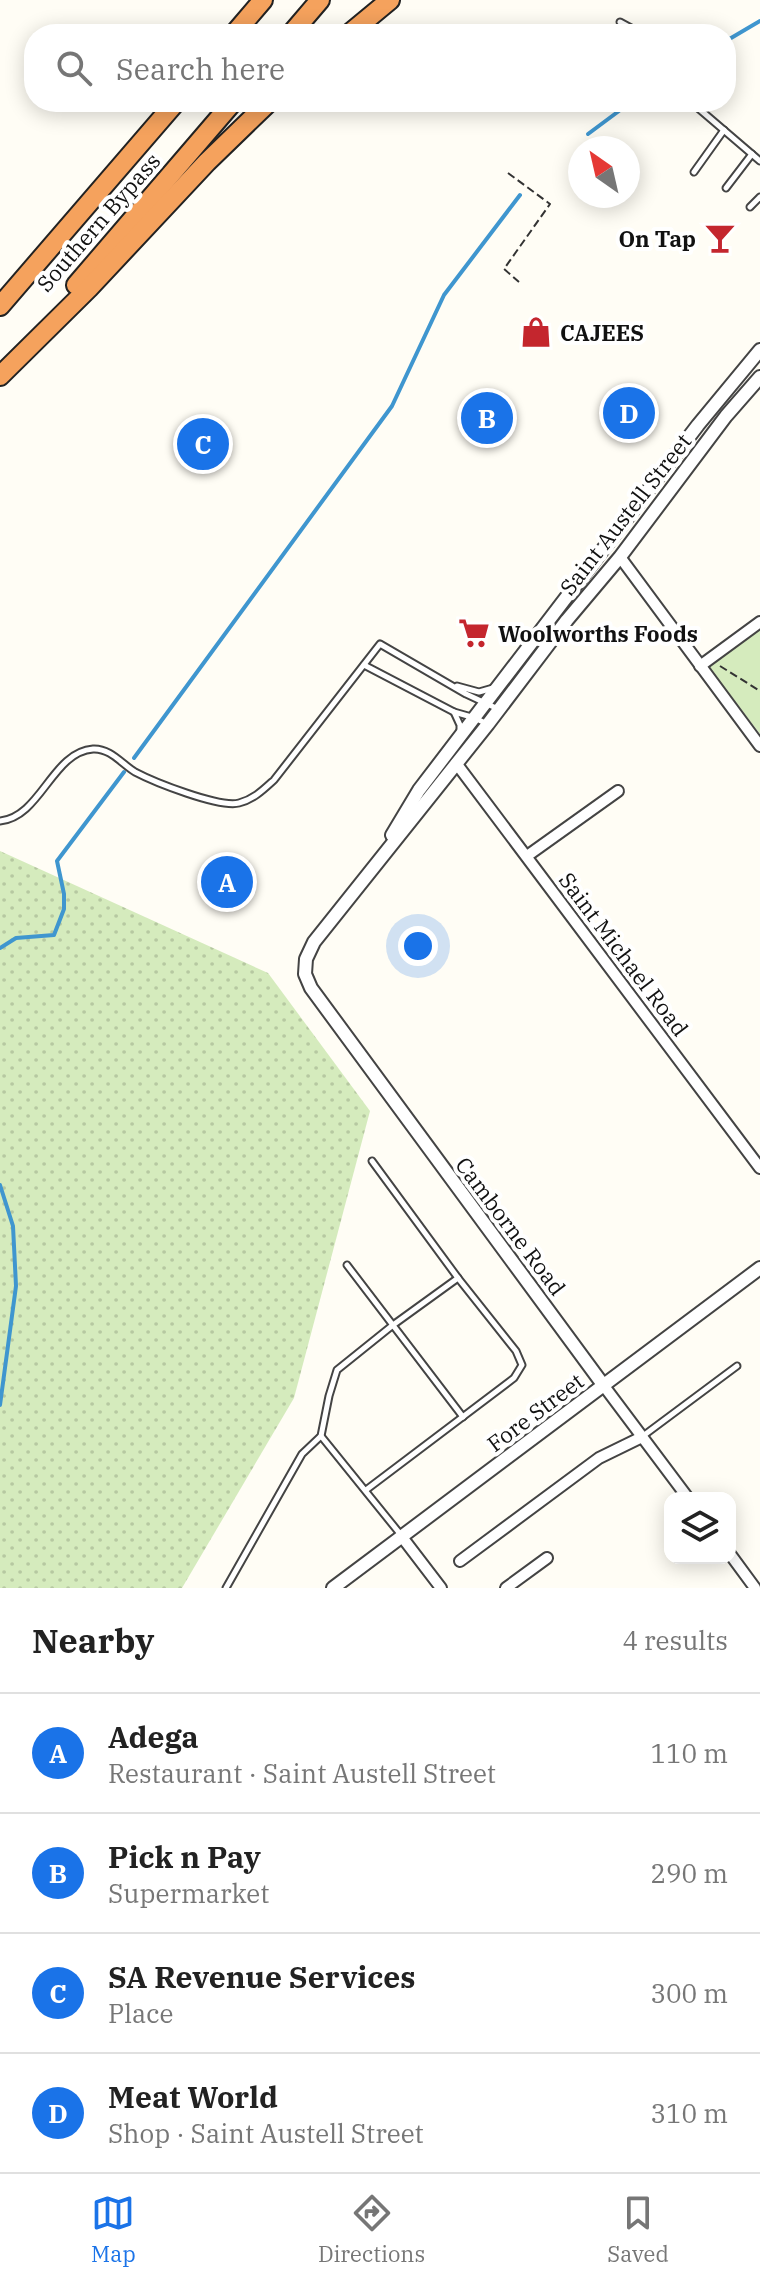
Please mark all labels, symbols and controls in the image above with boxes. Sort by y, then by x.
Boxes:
search box [24,24,736,112]
icon: search [52,46,96,90]
text: Search here [116,49,285,88]
north arrow [568,136,640,208]
street label: Southern Bypass [30,147,166,297]
bar icon: On Tap [703,221,737,255]
place label: On Tap [618,224,696,253]
shop icon: CAJEES [519,315,553,349]
place label: CAJEES [560,318,644,347]
pin: D [603,383,655,443]
pin: B [461,388,513,448]
pin: C [177,414,229,474]
street label: Saint Austell Street [553,427,697,601]
supermarket icon: Woolworths Foods [457,616,491,650]
place label: Woolworths Foods [498,619,698,648]
pin: A [201,852,253,912]
street label: Saint Michael Road [553,866,695,1042]
your location [398,926,438,966]
street label: Camborne Road [449,1151,573,1301]
street label: Fore Street [481,1366,589,1458]
map controls [664,1492,736,1564]
button: layers [664,1492,736,1564]
text: Nearby [32,1618,154,1662]
text: 4 results [622,1623,728,1657]
text: Adega [108,1717,199,1756]
text: A [49,1736,67,1770]
text: 110 m [650,1736,728,1770]
text: Restaurant · Saint Austell Street [108,1756,496,1790]
text: Pick n Pay [108,1837,261,1876]
text: B [49,1856,67,1890]
text: 290 m [650,1856,728,1890]
text: Supermarket [108,1876,269,1910]
text: SA Revenue Services [108,1957,415,1996]
text: C [49,1976,67,2010]
text: 300 m [650,1976,728,2010]
text: Place [108,1996,173,2030]
text: Meat World [108,2077,278,2116]
text: D [48,2096,68,2130]
text: 310 m [650,2096,728,2130]
text: Shop · Saint Austell Street [108,2116,424,2150]
tab: Map [91,2191,136,2268]
tab: Directions [318,2191,425,2268]
tab: Saved [607,2191,669,2268]

